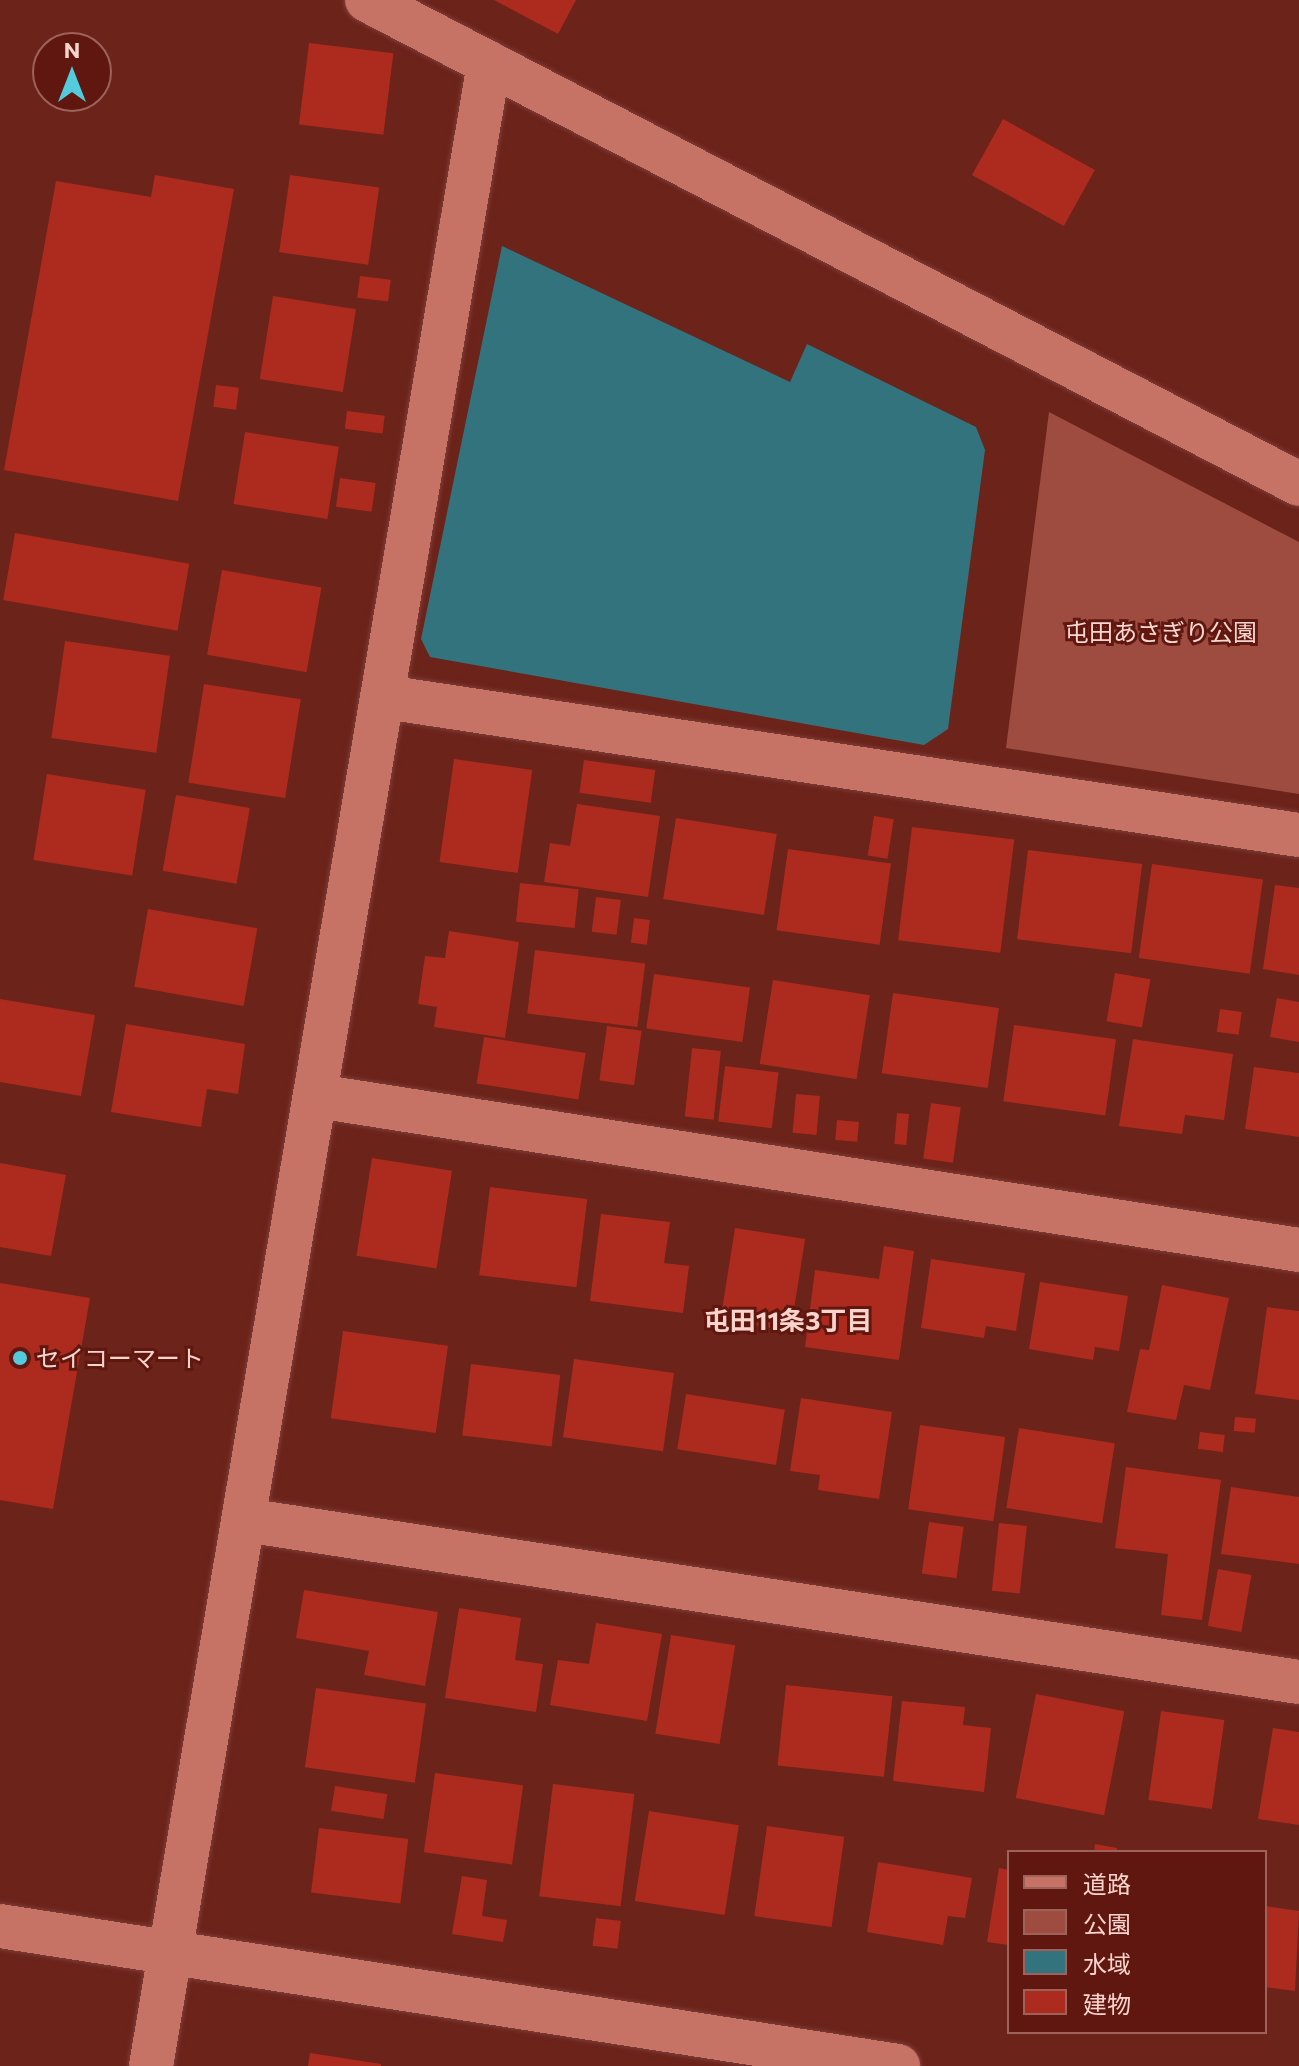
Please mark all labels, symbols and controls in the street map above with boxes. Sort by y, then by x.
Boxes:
north arrow [32,32,112,112]
text: N [64,36,80,63]
park label: 屯田あさぎり公園 [1065,618,1257,646]
district label: 屯田11条3丁目 [704,1304,872,1336]
place label: セイコーマート [36,1344,204,1372]
marker: セイコーマート [11,1349,29,1367]
legend [1007,1850,1267,2034]
text: 道路 [1083,1869,1131,1898]
text: 公園 [1083,1909,1131,1938]
text: 水域 [1083,1949,1131,1978]
text: 建物 [1083,1989,1131,2018]

